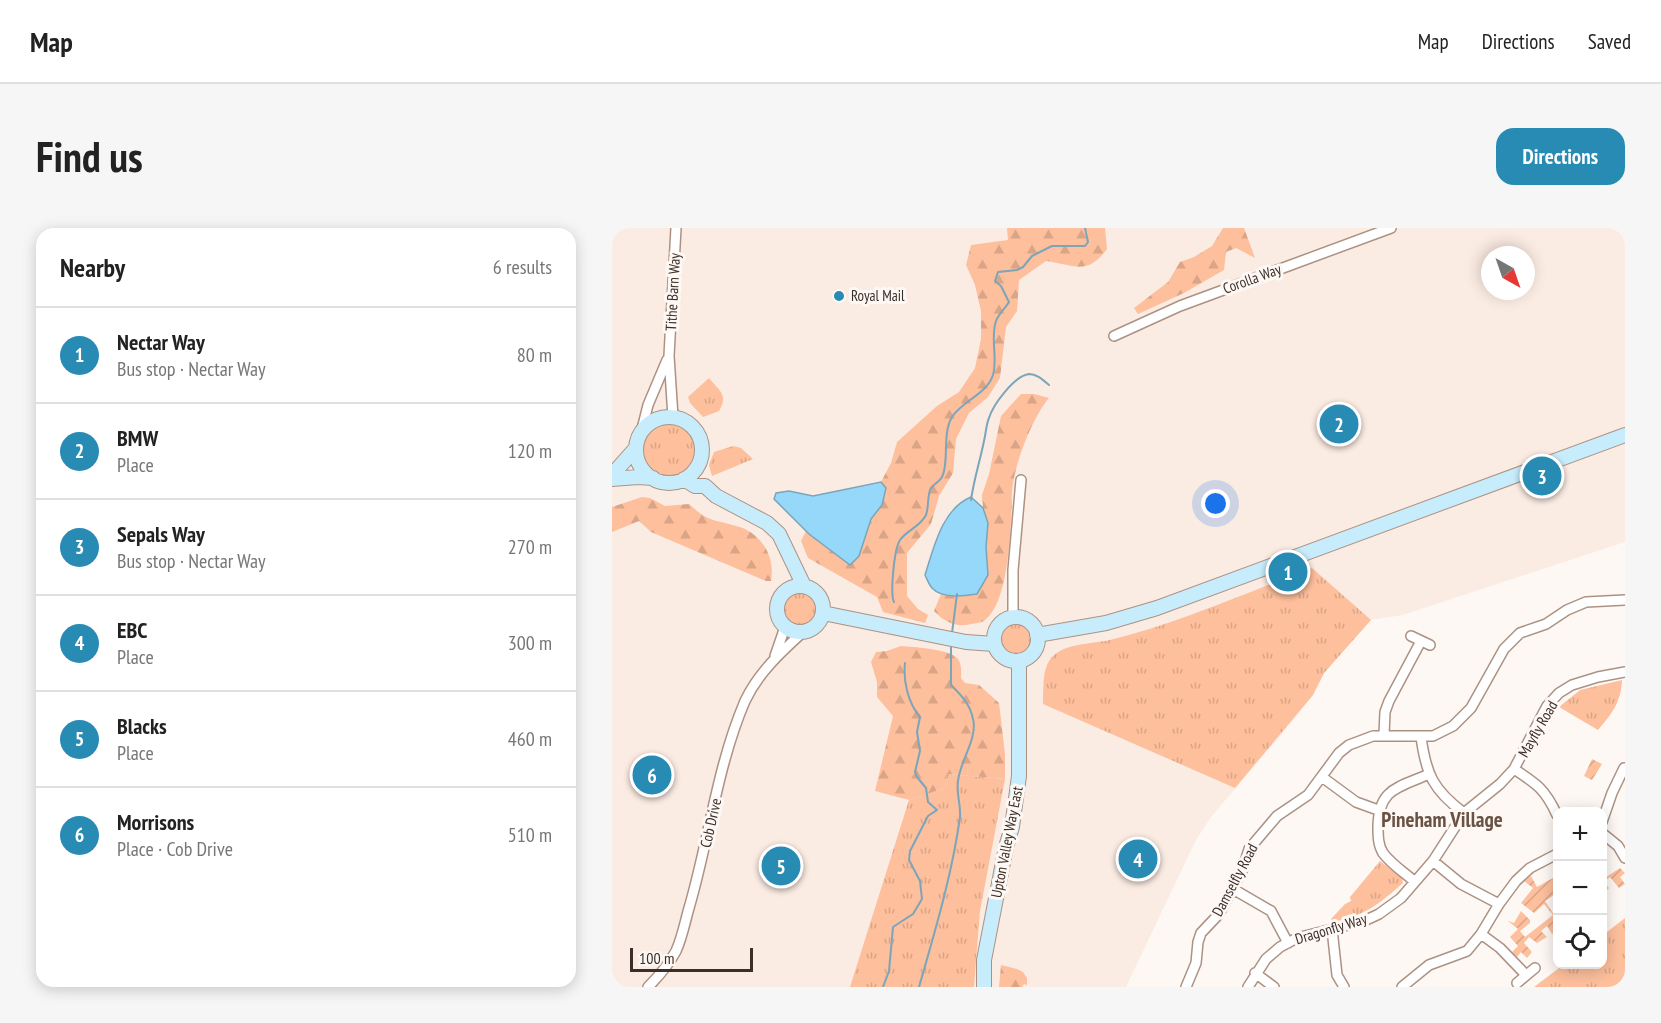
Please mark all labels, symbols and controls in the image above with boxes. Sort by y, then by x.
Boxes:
text: Map [30,23,73,60]
text: Map [1418,28,1449,55]
text: Directions [1482,28,1555,55]
text: Saved [1588,28,1631,55]
button: Directions [1496,128,1625,185]
text: Find us [36,129,143,184]
north arrow [1481,246,1535,300]
text: Nearby [60,251,125,284]
street label: Tithe Barn Way [661,252,684,331]
text: 6 results [493,254,552,280]
street label: Corolla Way [1220,259,1284,298]
place label: Royal Mail [851,286,905,305]
marker: Royal Mail [832,289,846,303]
text: Nectar Way [117,328,205,356]
text: 1 [75,342,84,368]
text: 80 m [517,342,552,368]
text: Bus stop · Nectar Way [117,356,265,382]
pin: 2 [1320,402,1358,446]
text: BMW [117,424,158,452]
text: 2 [75,438,84,464]
text: 120 m [508,438,552,464]
text: Place [117,452,154,478]
pin: 3 [1522,454,1562,498]
your location [1201,489,1230,518]
text: Sepals Way [117,520,205,548]
text: 3 [75,534,84,560]
text: 270 m [508,534,552,560]
text: Bus stop · Nectar Way [117,548,265,574]
pin: 1 [1268,550,1308,594]
text: EBC [117,616,147,644]
text: 4 [75,630,84,656]
text: 300 m [508,630,552,656]
text: Place [117,644,154,670]
street label: Mayfly Road [1514,697,1561,760]
text: Blacks [117,712,167,740]
text: 5 [75,726,84,752]
text: 460 m [508,726,552,752]
text: Place [117,740,154,766]
pin: 6 [632,752,672,798]
street label: Upton Valley Way East [986,785,1027,899]
street label: Cob Drive [696,796,725,849]
district label: Pineham Village [1381,806,1503,833]
map controls [1553,807,1607,969]
button: + [1553,807,1607,861]
text: Morrisons [117,808,194,836]
text: 6 [75,822,84,848]
text: 510 m [508,822,552,848]
text: Place · Cob Drive [117,836,233,862]
pin: 4 [1118,836,1158,882]
street label: Damselfly Road [1208,840,1262,919]
pin: 5 [762,844,800,888]
button: − [1553,861,1607,915]
street label: Dragonfly Way [1293,909,1369,948]
button: locate [1553,915,1607,969]
scale bar [630,945,753,972]
text: 100 m [639,948,674,968]

